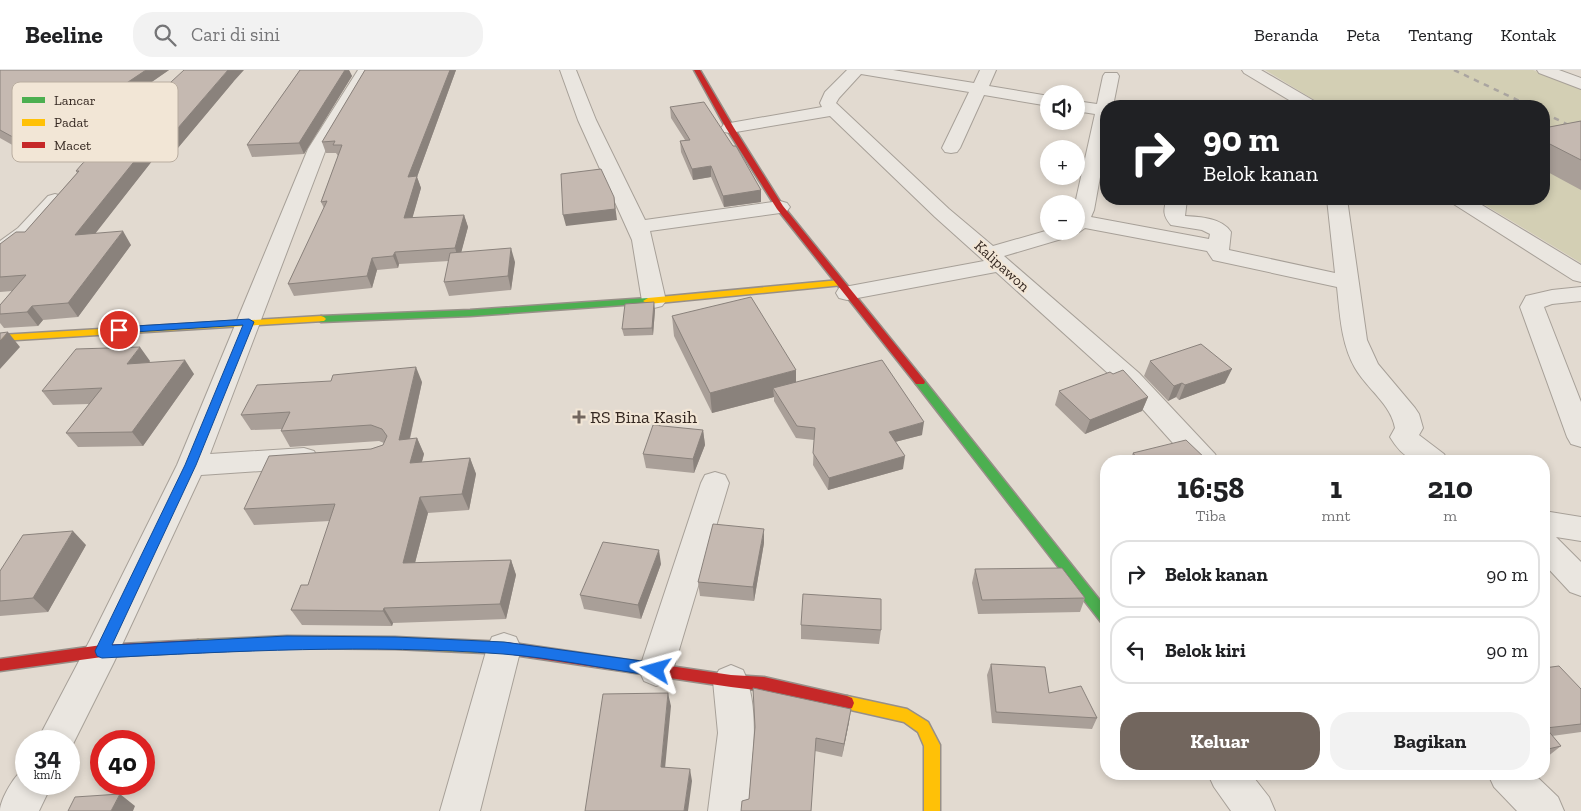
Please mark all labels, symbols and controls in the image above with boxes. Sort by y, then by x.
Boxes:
search box [133,12,483,57]
text: Beeline [25,20,103,49]
icon: search [151,21,179,49]
text: Cari di sini [191,23,280,46]
text: Beranda [1254,24,1318,46]
text: Peta [1346,24,1380,46]
text: Tentang [1408,24,1473,46]
text: Kontak [1501,24,1556,46]
legend [12,82,178,162]
map controls [1040,85,1085,240]
button: sound [1040,85,1085,130]
text: Lancar [54,92,96,109]
text: Padat [54,114,89,131]
text: 90 m [1203,118,1279,160]
icon: right [1120,120,1185,185]
text: Macet [54,137,92,154]
button: + [1040,140,1085,185]
text: Belok kanan [1203,160,1318,187]
button: − [1040,195,1085,240]
street label: Kalipawon [971,237,1034,296]
pin [98,309,140,351]
icon: arrive [105,316,133,344]
place label: RS Bina Kasih [590,406,697,428]
marker: RS Bina Kasih [572,410,586,424]
text: 16:58 [1177,470,1245,506]
text: 1 [1330,470,1342,506]
text: 210 [1427,470,1473,506]
text: Tiba [1195,506,1226,525]
text: mnt [1322,506,1350,525]
text: m [1443,506,1457,525]
icon: right [1122,560,1150,588]
text: Belok kanan [1165,563,1268,586]
text: 90 m [1486,563,1528,586]
icon: left [1122,636,1150,664]
text: Belok kiri [1165,639,1246,662]
text: 90 m [1486,639,1528,662]
position arrow [629,643,681,695]
button: Keluar [1120,712,1320,770]
button: Bagikan [1330,712,1530,770]
speed limit sign: 40 [90,730,155,795]
text: 34 [34,741,61,771]
text: km/h [34,768,61,782]

